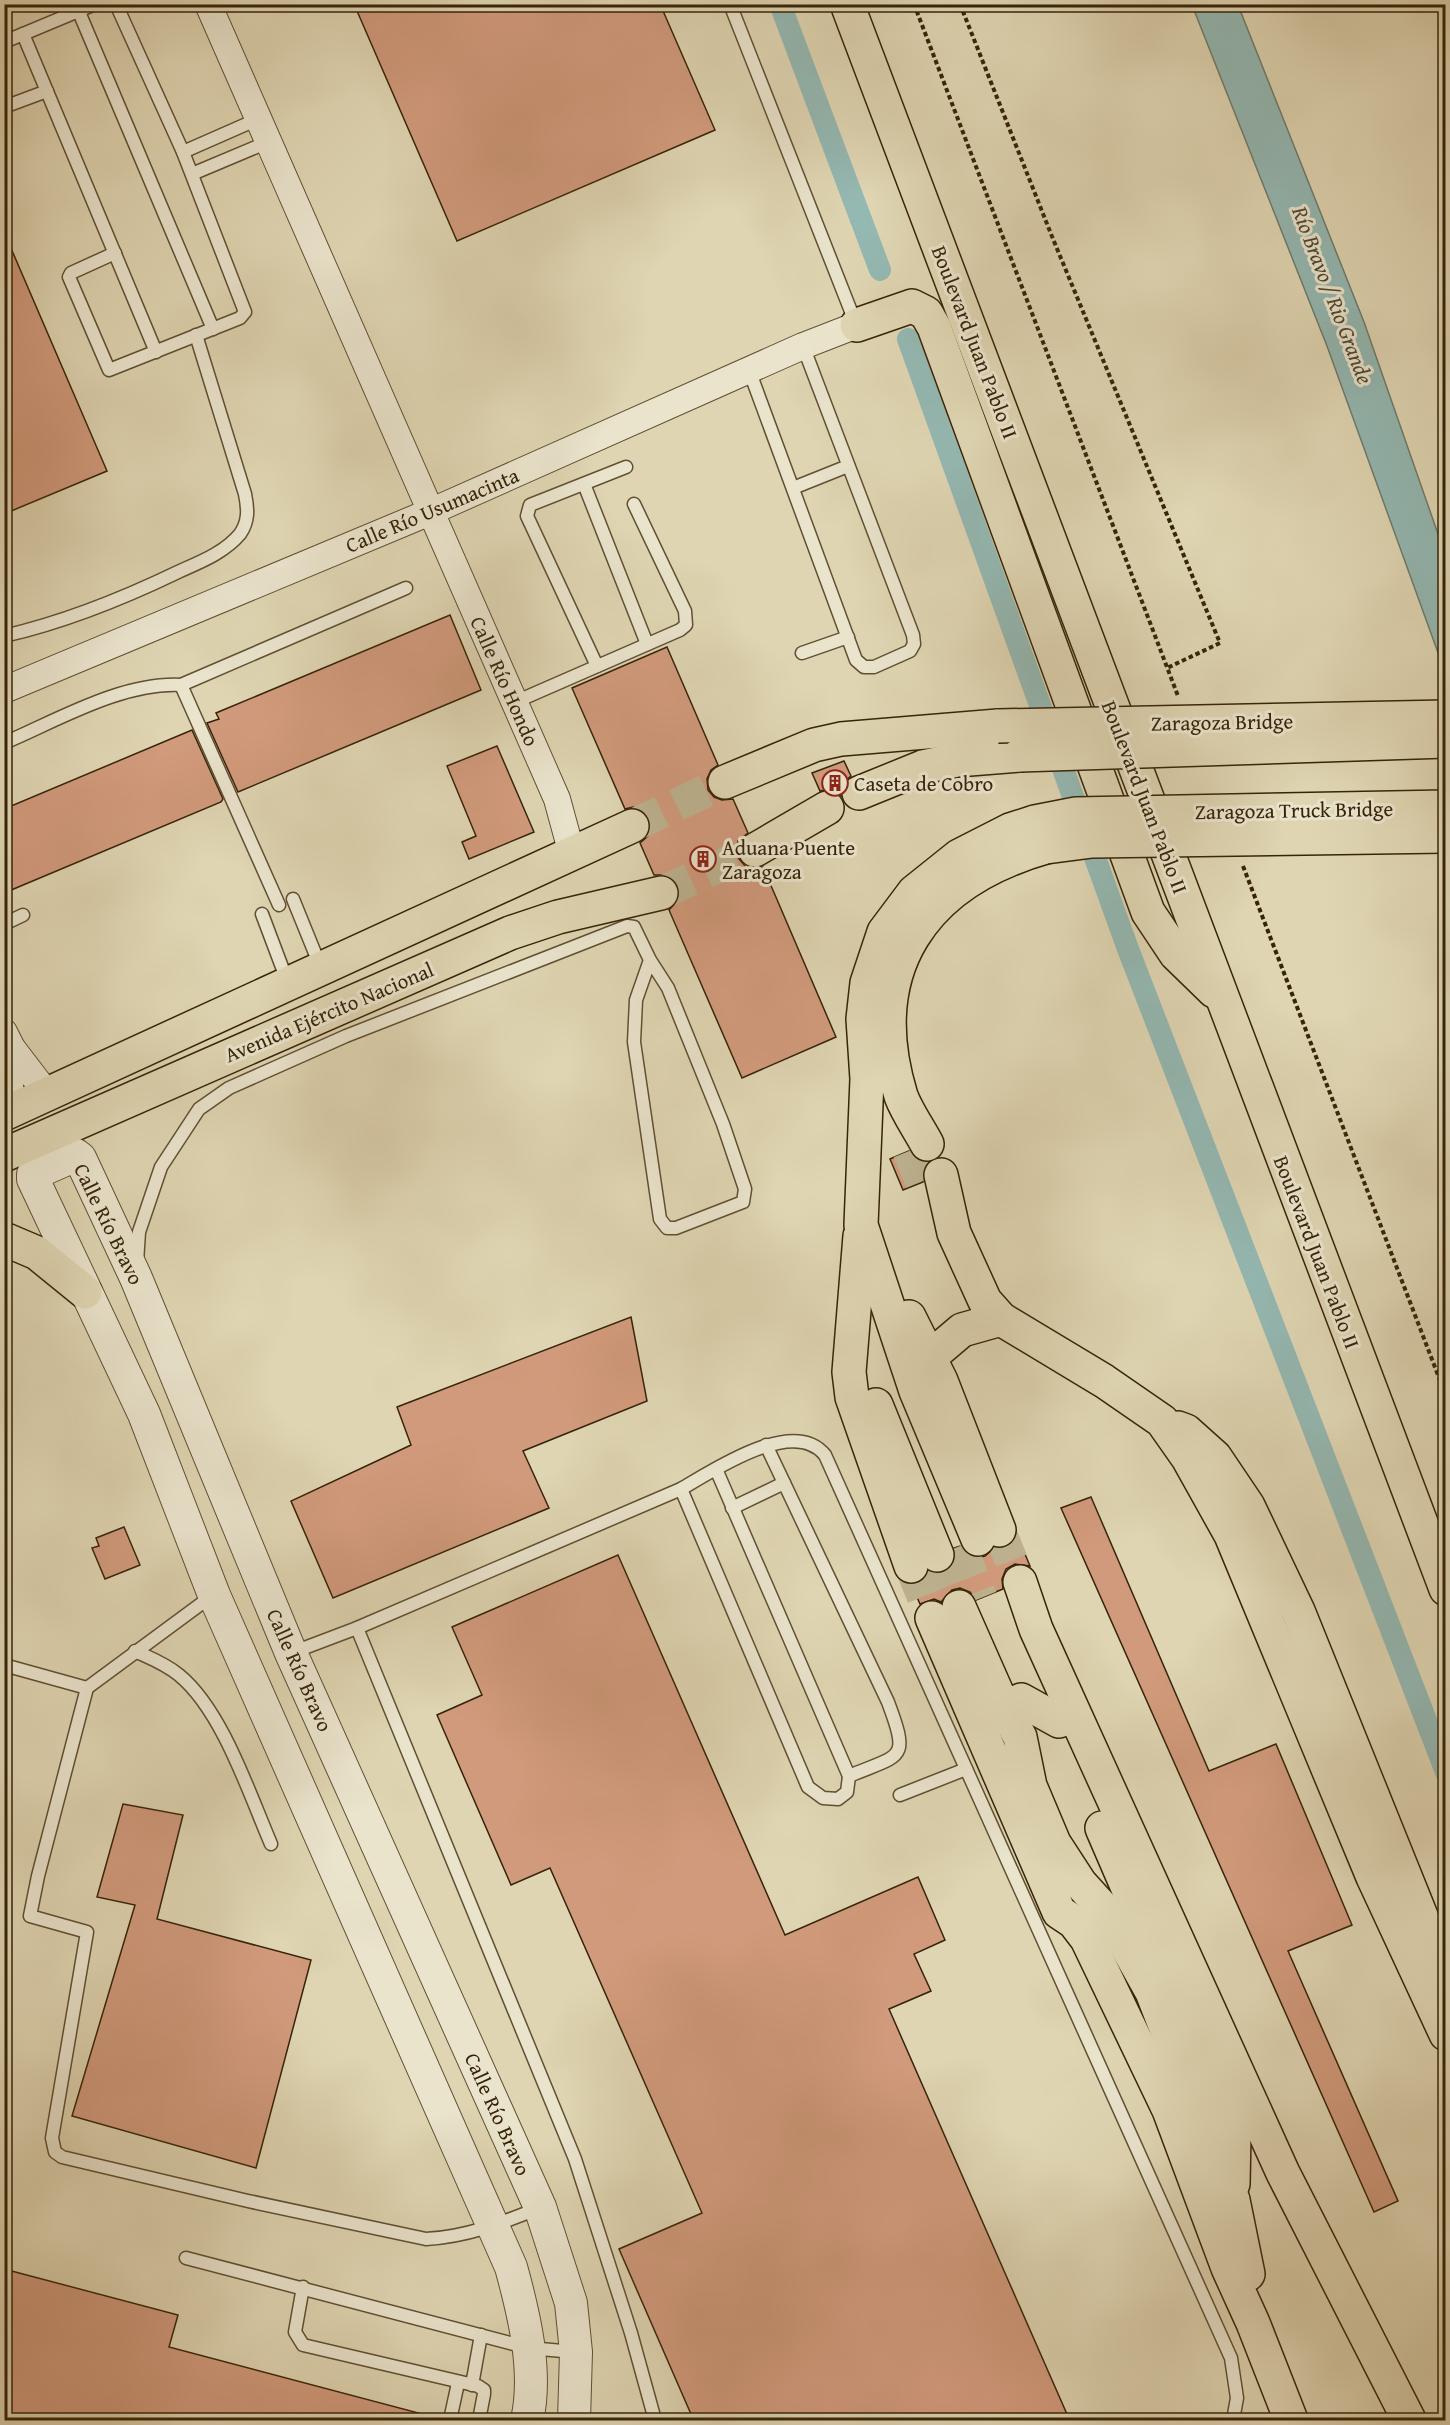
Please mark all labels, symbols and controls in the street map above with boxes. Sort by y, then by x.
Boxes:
water label: Río Bravo / Rio Grande [1284,200,1382,389]
street label: Boulevard Juan Pablo II [924,241,1026,443]
street label: Calle Río Usumacinta [340,459,524,561]
street label: Calle Río Hondo [463,611,547,751]
street label: Boulevard Juan Pablo II [1094,696,1196,898]
street label: Zaragoza Bridge [1151,705,1294,739]
building icon: Caseta de Cobro [820,768,850,798]
place label: Caseta de Cobro [854,768,993,799]
street label: Zaragoza Truck Bridge [1195,793,1394,827]
place label: Aduana Puente Zaragoza [722,832,855,887]
building icon: Aduana Puente Zaragoza [688,844,718,874]
street label: Avenida Ejército Nacional [220,954,439,1070]
street label: Boulevard Juan Pablo II [1266,1151,1368,1353]
street label: Calle Río Bravo [66,1158,152,1290]
street label: Calle Río Bravo [259,1604,341,1736]
street label: Calle Río Bravo [457,2048,539,2180]

